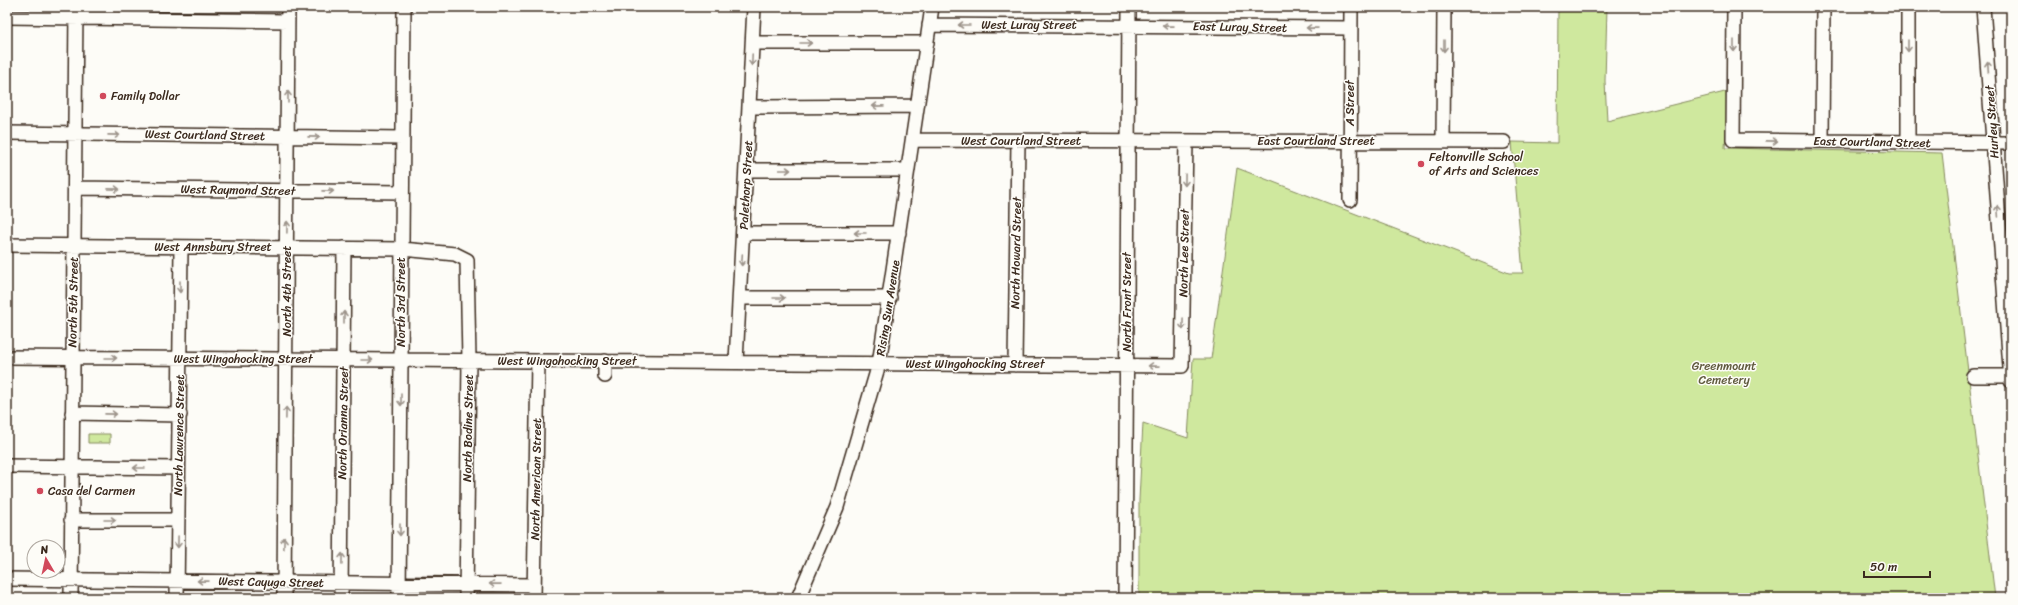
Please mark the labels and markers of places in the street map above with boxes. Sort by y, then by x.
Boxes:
place label: Family Dollar [111,85,181,107]
marker: Family Dollar [98,91,108,101]
place label: Feltonville School of Arts and Sciences [1429,146,1539,182]
marker: Feltonville School of Arts and Sciences [1416,159,1426,169]
place label: Casa del Carmen [48,480,136,502]
marker: Casa del Carmen [35,486,45,496]

